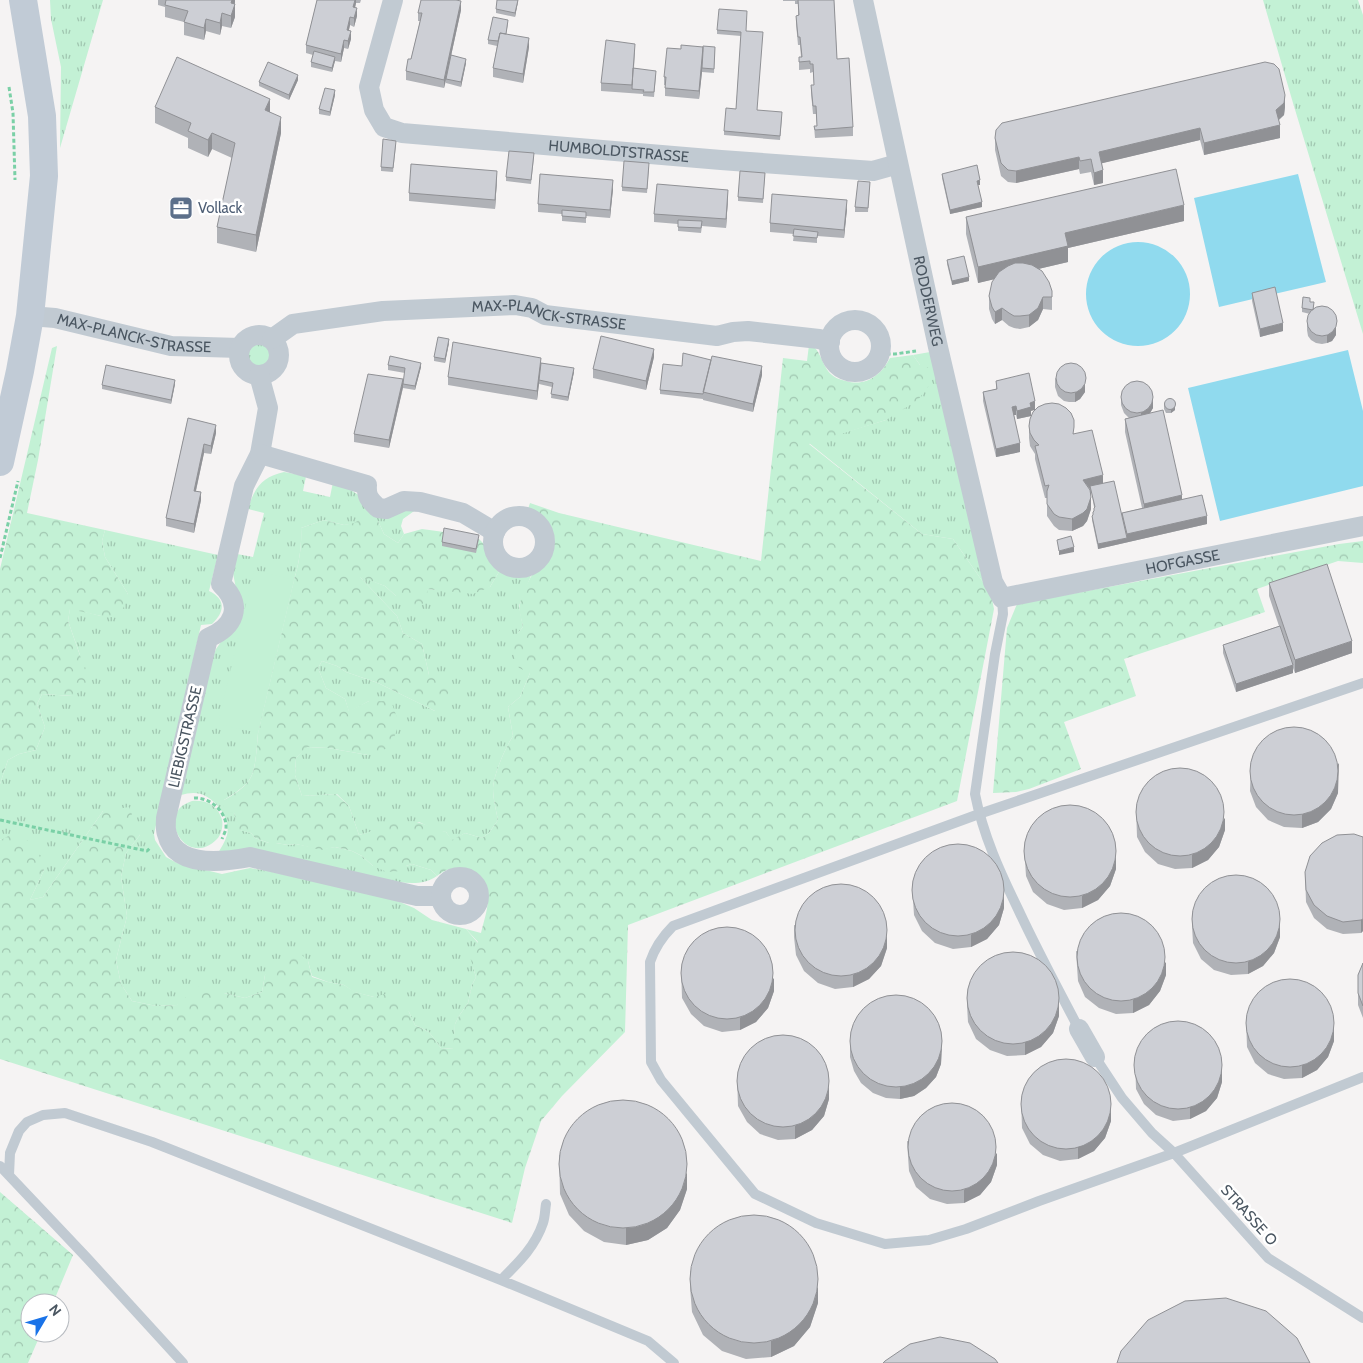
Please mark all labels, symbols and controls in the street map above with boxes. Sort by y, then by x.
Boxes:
street label: HUMBOLDTSTRASSE [548,136,690,166]
office icon: Vollack [168,195,194,221]
place label: Vollack [198,199,243,217]
street label: RODDERWEG [910,254,947,348]
street label: MAX-PLANCK-STRASSE [471,296,627,334]
street label: MAX-PLANCK-STRASSE [55,310,211,356]
street label: HOFGASSE [1144,546,1221,578]
street label: LIEBIGSTRASSE [165,685,205,789]
street label: STRASSE O [1217,1181,1281,1249]
north arrow [20,1293,70,1343]
text: N [45,1301,65,1319]

